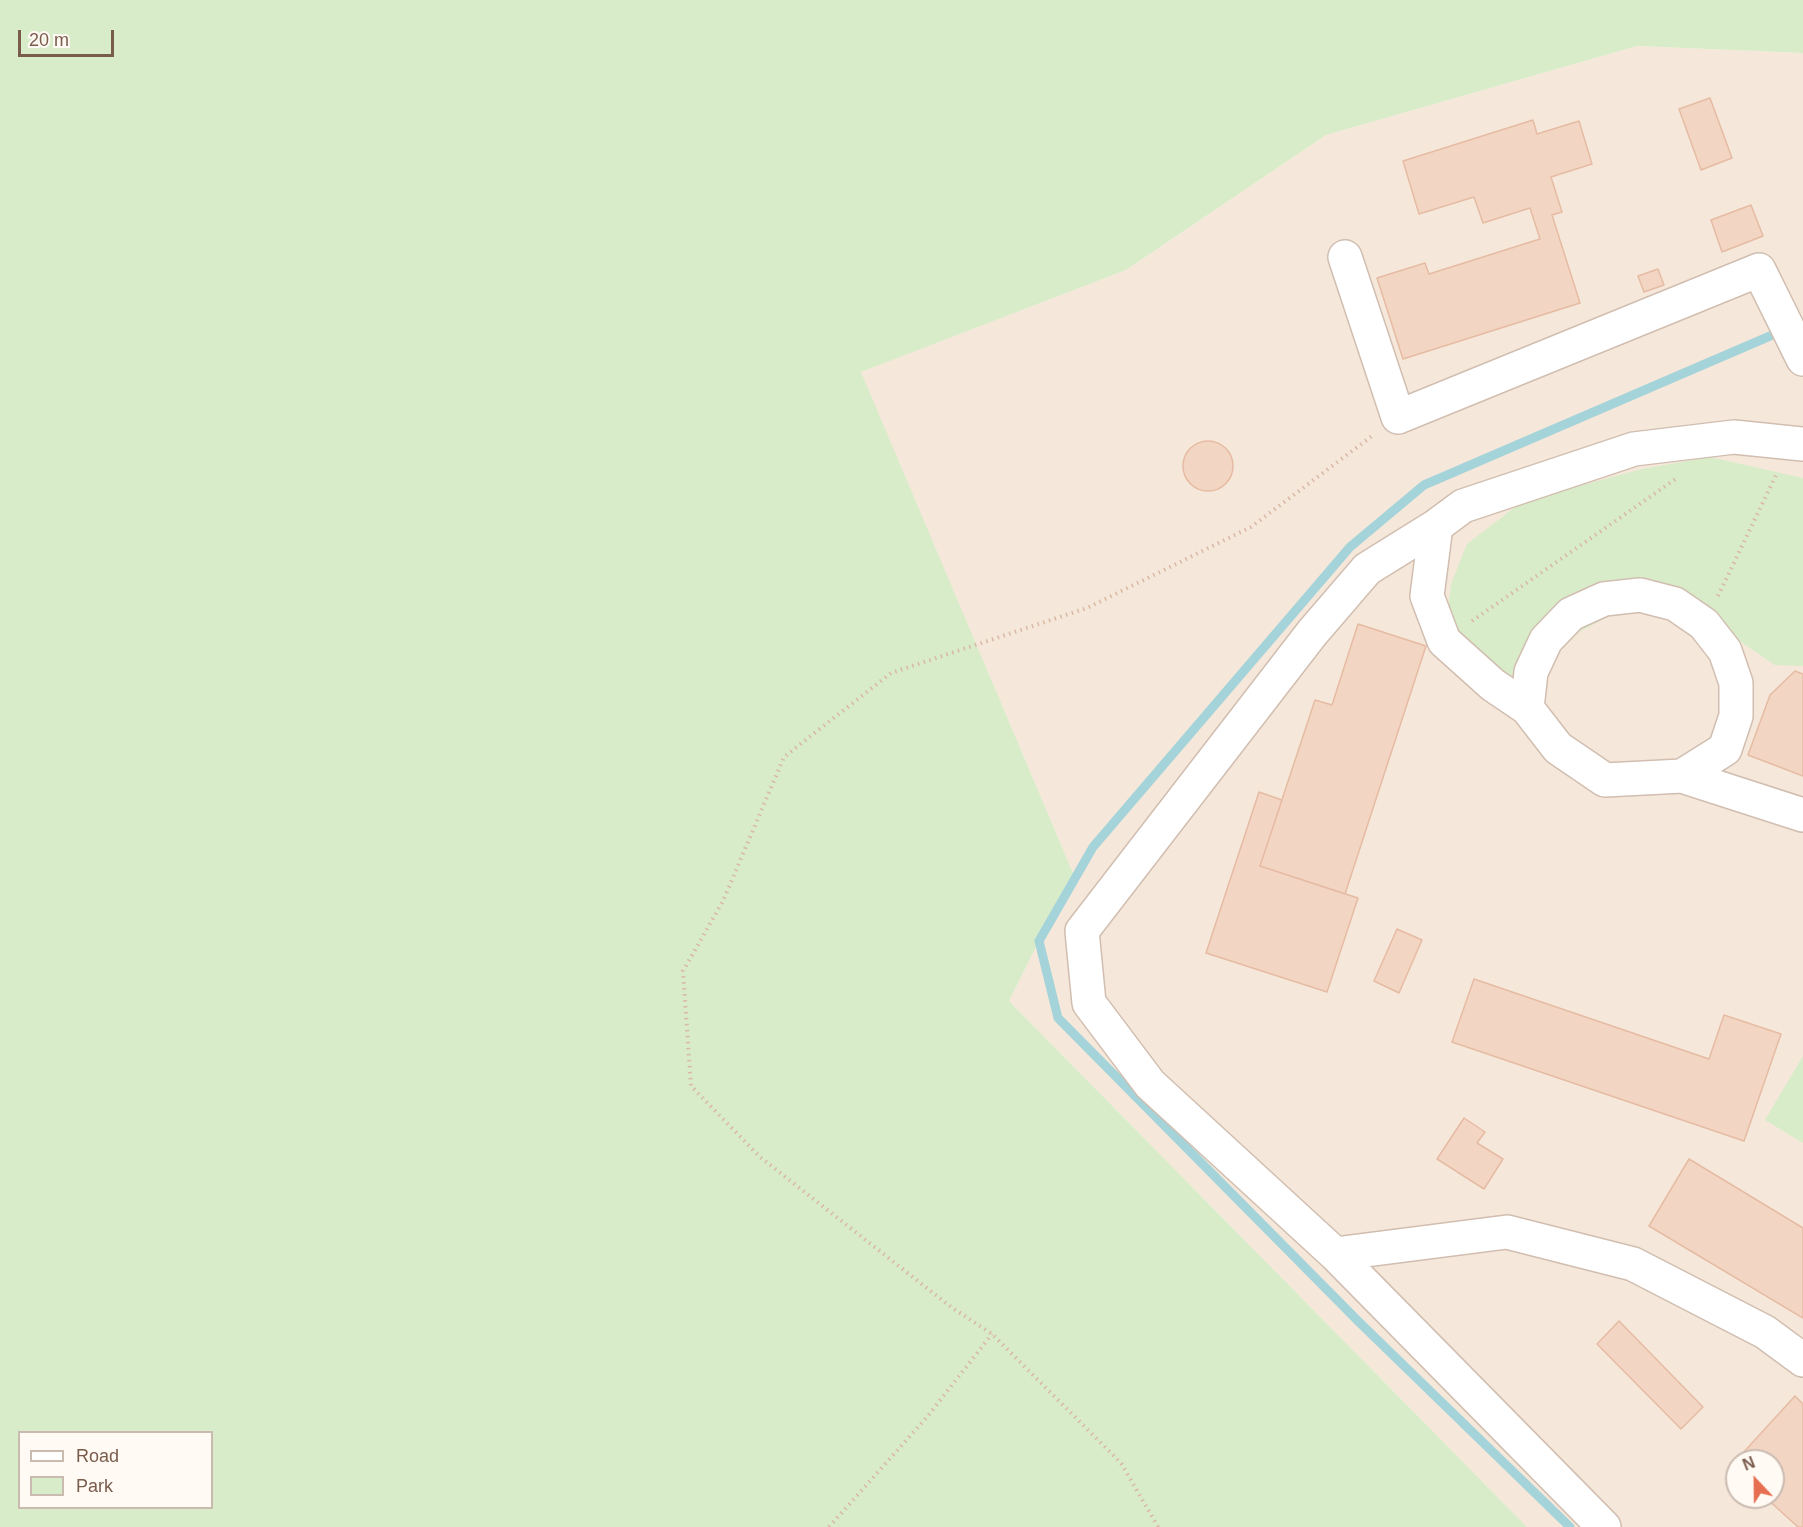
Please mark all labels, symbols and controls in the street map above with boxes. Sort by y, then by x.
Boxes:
scale bar [21,18,117,56]
text: 20 m [29,30,69,50]
legend [18,1431,213,1509]
text: Road [76,1446,119,1466]
north arrow [1725,1449,1785,1509]
text: N [1740,1454,1757,1474]
text: Park [76,1476,113,1496]

